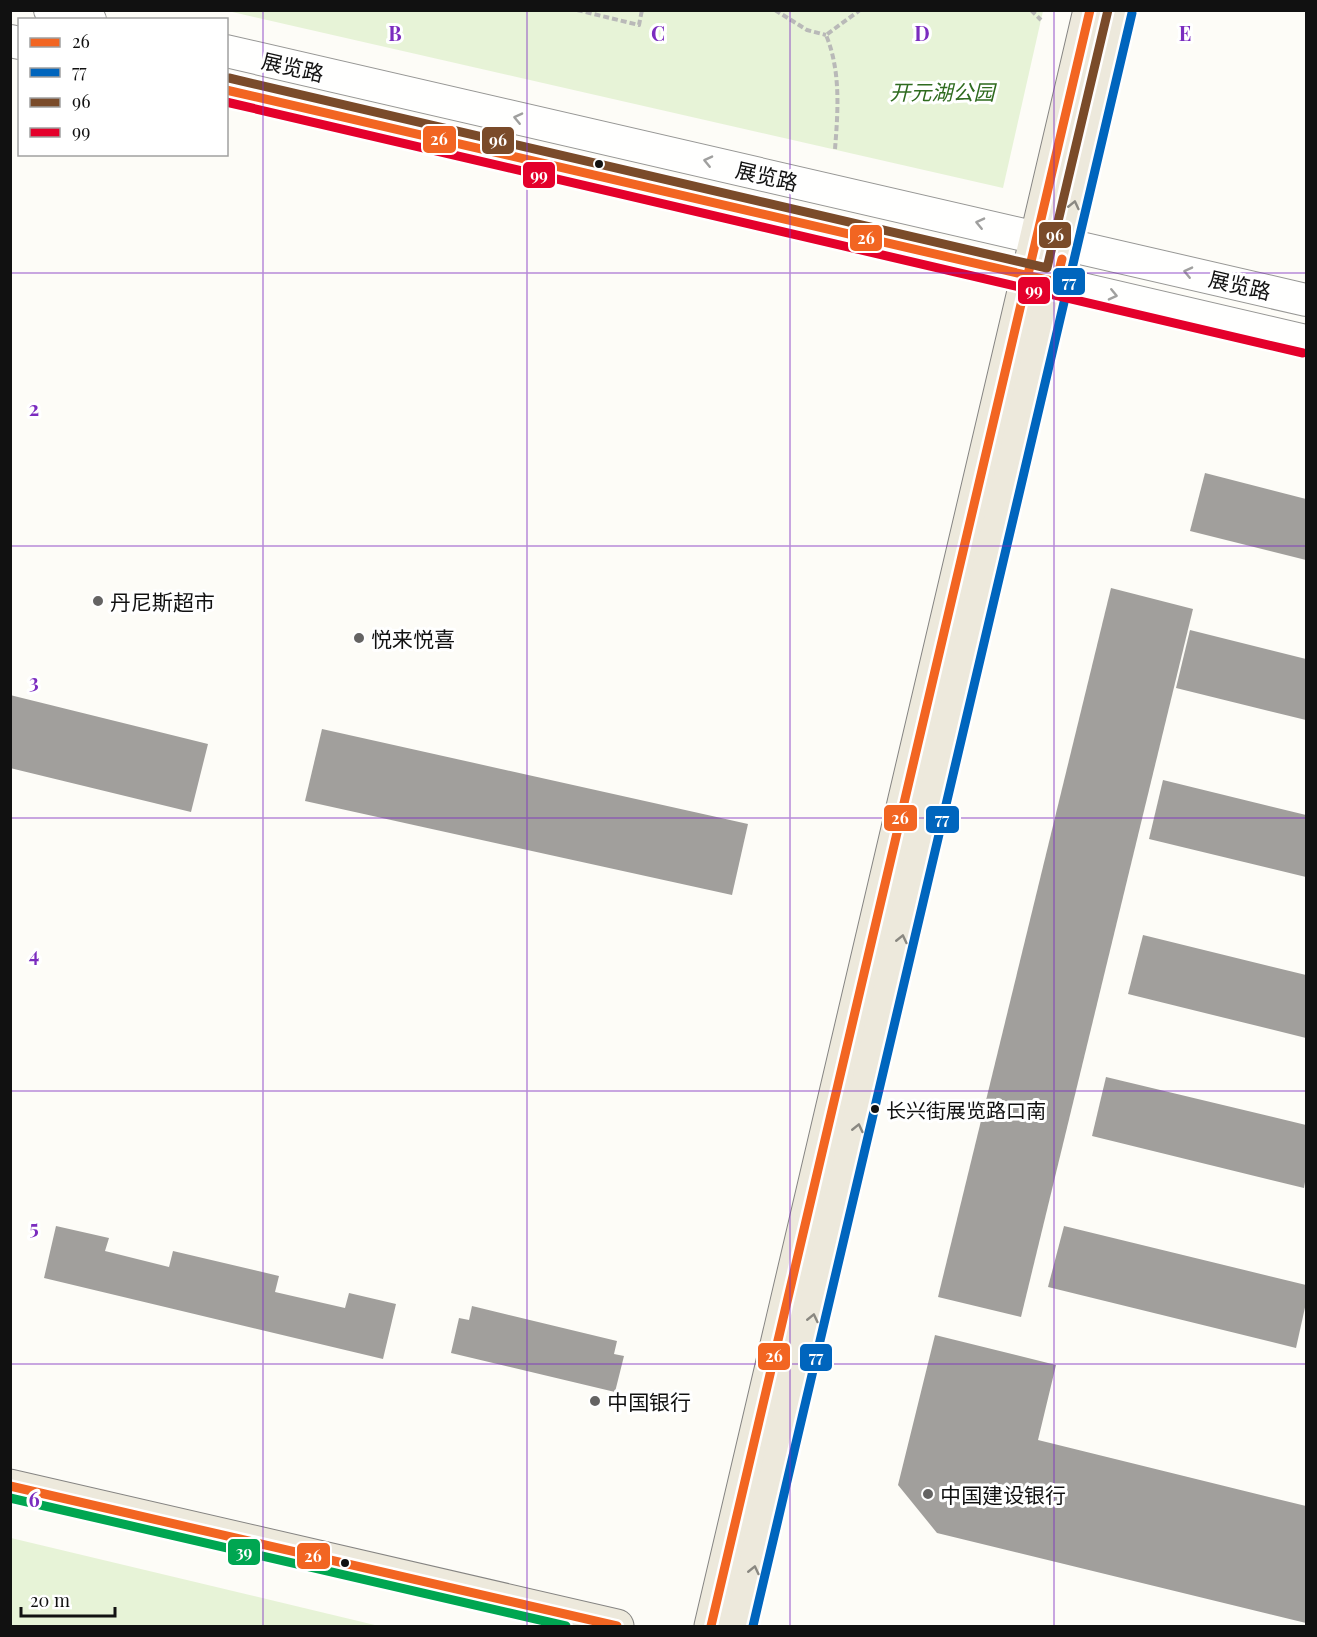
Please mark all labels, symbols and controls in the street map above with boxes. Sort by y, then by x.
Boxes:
legend [18,18,228,156]
text: B [388,19,402,46]
text: C [651,19,665,46]
text: D [914,19,930,46]
text: E [1179,19,1191,46]
text: 26 [72,29,90,53]
street label: 展览路 [259,45,327,87]
text: 77 [72,59,87,83]
park label: 开元湖公园 [890,77,997,105]
text: 96 [72,89,90,113]
one-way arrow [513,112,523,125]
text: 99 [72,119,90,143]
line badge: 26 [422,125,457,154]
line badge: 96 [481,126,515,155]
text: 26 [430,128,448,149]
text: 96 [489,129,507,150]
street label: 展览路 [733,154,801,196]
one-way arrow [703,155,713,168]
unlabelled marker [593,158,605,170]
line badge: 99 [522,161,556,189]
text: 99 [530,164,548,185]
one-way arrow [1067,200,1080,210]
one-way arrow [975,218,985,231]
line badge: 96 [1038,221,1072,249]
line badge: 26 [849,224,883,252]
text: 96 [1046,224,1064,245]
text: 26 [857,227,875,248]
street label: 展览路 [1206,263,1274,305]
one-way arrow [1183,266,1193,279]
line badge: 77 [1052,267,1086,296]
text: 77 [1062,271,1077,292]
line badge: 99 [1017,276,1051,305]
text: 99 [1025,279,1043,300]
one-way arrow [1108,288,1118,301]
text: 2 [29,394,39,421]
place label: 丹尼斯超市 [110,587,215,615]
marker: 丹尼斯超市 [91,594,105,608]
place label: 悦来悦喜 [371,624,455,652]
marker: 悦来悦喜 [352,631,366,645]
text: 3 [29,667,39,694]
line badge: 26 [883,804,918,832]
line badge: 77 [925,805,960,834]
text: 26 [891,807,909,828]
text: 77 [935,808,950,829]
one-way arrow [895,934,908,944]
text: 4 [29,940,39,967]
place label: 长兴街展览路口南 [886,1096,1046,1123]
marker: 长兴街展览路口南 [869,1103,881,1115]
one-way arrow [850,1124,863,1134]
text: 5 [29,1213,39,1240]
one-way arrow [806,1314,819,1324]
line badge: 26 [757,1342,791,1371]
line badge: 77 [799,1343,833,1372]
text: 26 [765,1345,783,1366]
text: 77 [809,1346,824,1367]
place label: 中国银行 [607,1387,691,1415]
marker: 中国银行 [588,1394,602,1408]
place label: 中国建设银行 [940,1480,1066,1508]
text: 6 [28,1485,40,1512]
marker: 中国建设银行 [921,1487,935,1501]
line badge: 39 [227,1538,261,1566]
text: 39 [236,1541,252,1562]
line badge: 26 [296,1542,331,1570]
text: 26 [304,1545,322,1566]
unlabelled marker [339,1557,351,1569]
one-way arrow [747,1565,760,1575]
scale bar [21,1580,116,1618]
text: 20 m [30,1588,70,1612]

